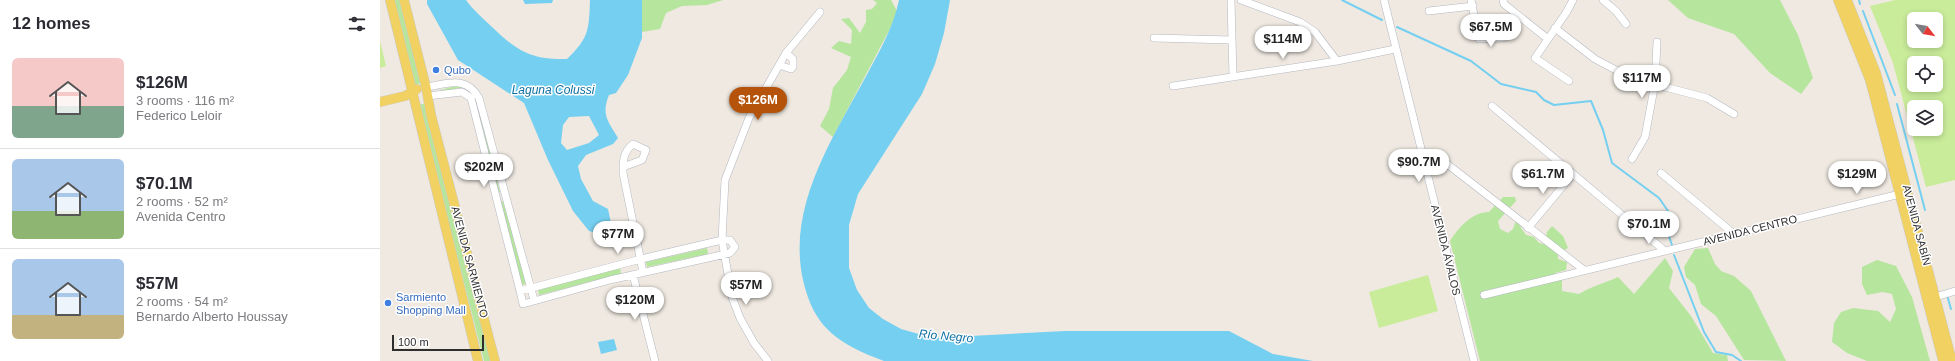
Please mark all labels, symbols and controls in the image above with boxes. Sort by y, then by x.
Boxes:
north arrow [1907,12,1943,48]
map controls [1907,12,1943,136]
icon: filters [346,13,368,35]
text: 12 homes [12,14,90,33]
pin: $67.5M [1458,14,1524,48]
text: $67.5M [1469,19,1513,34]
pin: $114M [1255,26,1311,60]
text: $114M [1263,31,1303,46]
button: locate [1907,56,1943,92]
place label: Qubo [444,64,471,76]
marker: Qubo [431,65,441,75]
pin: $117M [1614,65,1670,99]
text: $117M [1622,70,1662,85]
text: $126M [136,73,188,92]
icon: home [44,74,92,122]
water label: Laguna Colussi [512,83,595,97]
pin: $126M [730,87,786,121]
text: $126M [738,92,778,107]
text: 3 rooms · 116 m² [136,93,234,108]
button: layers [1907,100,1943,136]
text: Federico Leloir [136,108,222,123]
pin: $90.7M [1386,149,1452,183]
pin: $202M [456,154,512,188]
text: $90.7M [1397,154,1441,169]
text: $202M [464,159,504,174]
pin: $61.7M [1510,161,1576,195]
pin: $129M [1829,161,1885,195]
text: $61.7M [1521,166,1565,181]
text: $129M [1837,166,1877,181]
text: $70.1M [136,174,193,193]
icon: home [44,175,92,223]
street label: AVENIDA SABÍN [1900,183,1934,267]
text: 2 rooms · 52 m² [136,194,228,209]
street label: AVENIDA ÁVALOS [1429,203,1463,297]
street label: AVENIDA SARMIENTO [449,205,491,320]
text: Avenida Centro [136,209,225,224]
pin: $70.1M [1616,211,1682,245]
street label: AVENIDA CENTRO [1702,212,1799,247]
text: $70.1M [1627,216,1671,231]
pin: $77M [594,221,642,255]
text: $77M [602,226,634,241]
pin: $57M [722,272,770,306]
text: $57M [136,274,179,293]
icon: home [44,275,92,323]
text: $57M [730,277,762,292]
pin: $120M [607,287,663,321]
place label: Sarmiento Shopping Mall [396,291,466,316]
text: $120M [615,292,655,307]
text: 2 rooms · 54 m² [136,294,228,309]
marker: Sarmiento Shopping Mall [383,298,393,308]
text: Bernardo Alberto Houssay [136,309,288,324]
water label: Río Negro [918,327,974,345]
scale bar [392,333,484,352]
text: 100 m [398,336,429,348]

